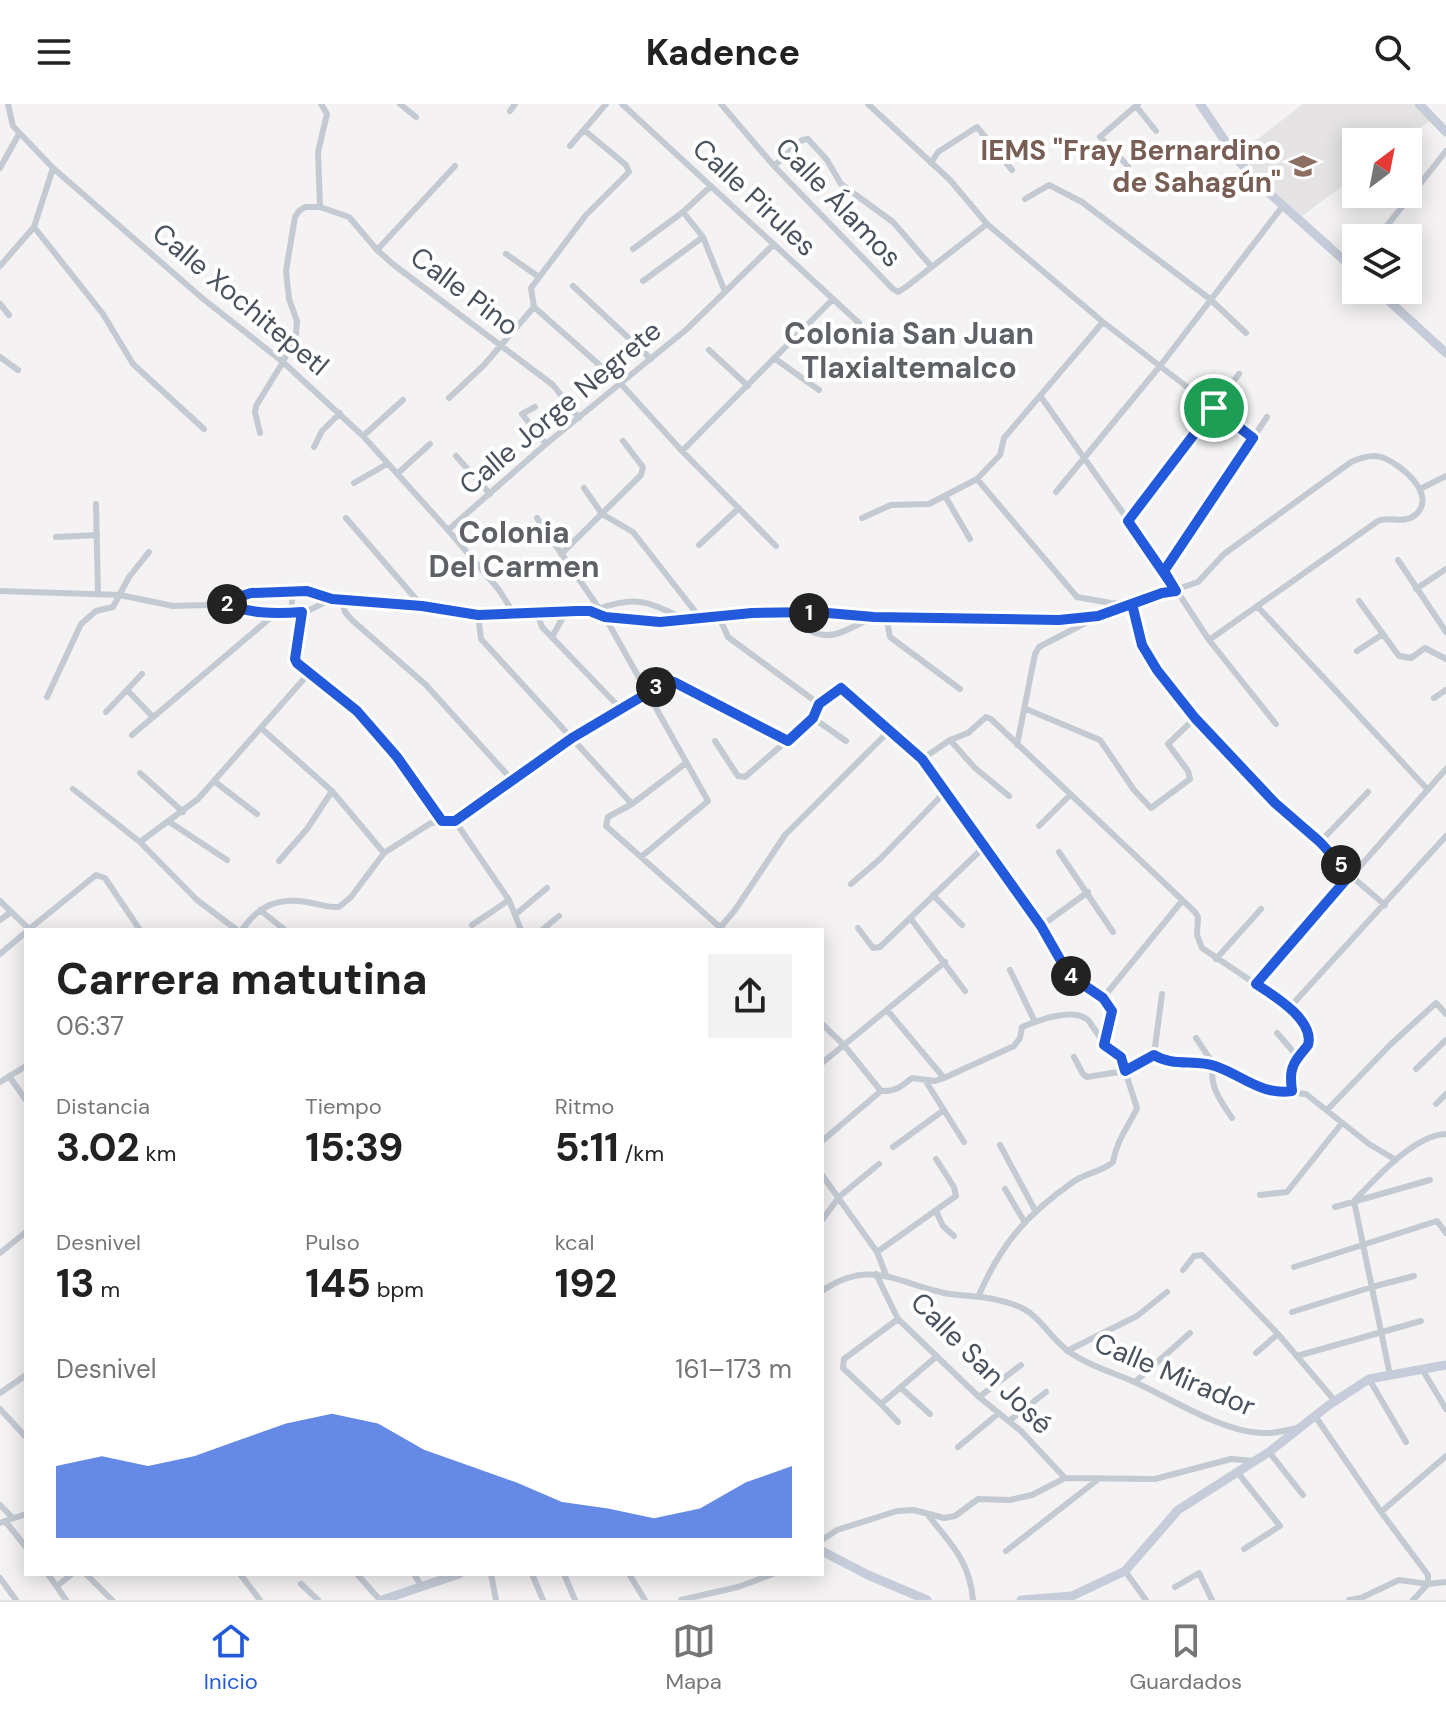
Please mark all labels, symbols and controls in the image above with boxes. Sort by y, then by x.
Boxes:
text: Kadence [646,29,800,76]
icon: menu [32,30,76,74]
icon: search [1370,30,1414,74]
north arrow [1342,128,1422,208]
map controls [1342,128,1422,304]
street label: Calle Álamos [767,129,910,275]
street label: Calle Pirules [685,130,825,264]
place label: IEMS "Fray Bernardino de Sahagún" [981,132,1281,201]
school or university icon: IEMS "Fray Bernardino de Sahagún" [1288,151,1318,181]
street label: Calle Xochitepetl [145,215,337,384]
button: layers [1342,224,1422,304]
street label: Calle Pino [403,238,526,344]
street label: Calle Jorge Negrete [452,312,669,503]
district label: Colonia San Juan Tlaxialtemalco [784,314,1034,387]
pin [1180,374,1248,442]
icon: arrive [1192,386,1236,430]
district label: Colonia Del Carmen [428,513,600,586]
pin: 2 [207,584,247,624]
text: 2 [221,589,233,618]
pin: 1 [789,593,829,633]
text: 1 [805,598,813,627]
pin: 3 [636,667,676,707]
text: 3 [649,672,663,701]
pin: 5 [1321,845,1361,885]
text: 5 [1334,850,1348,879]
text: Carrera matutina [56,950,428,1008]
button: share [708,954,792,1038]
pin: 4 [1051,956,1091,996]
text: 4 [1064,961,1078,990]
text: 06:37 [56,1009,124,1043]
text: Distancia [56,1092,150,1121]
text: Tiempo [305,1092,382,1121]
text: Ritmo [555,1092,614,1121]
text: 3.02 [56,1121,140,1173]
text: 15:39 [305,1121,404,1173]
text: 5:11 [555,1121,619,1173]
text: km [140,1139,176,1168]
text: /km [619,1139,664,1168]
text: Desnivel [56,1228,141,1257]
text: Pulso [305,1228,360,1257]
text: kcal [555,1228,594,1257]
text: 13 [56,1257,95,1309]
text: 145 [305,1257,371,1309]
text: 192 [555,1257,617,1309]
text: m [95,1275,120,1304]
text: bpm [371,1275,424,1304]
street label: Calle San José [903,1284,1061,1442]
street label: Calle Mirador [1089,1324,1261,1425]
text: Desnivel [56,1352,157,1386]
text: 161–173 m [675,1352,792,1386]
tab: Inicio [204,1619,258,1696]
tab: Mapa [666,1619,722,1696]
tab: Guardados [1129,1619,1242,1696]

